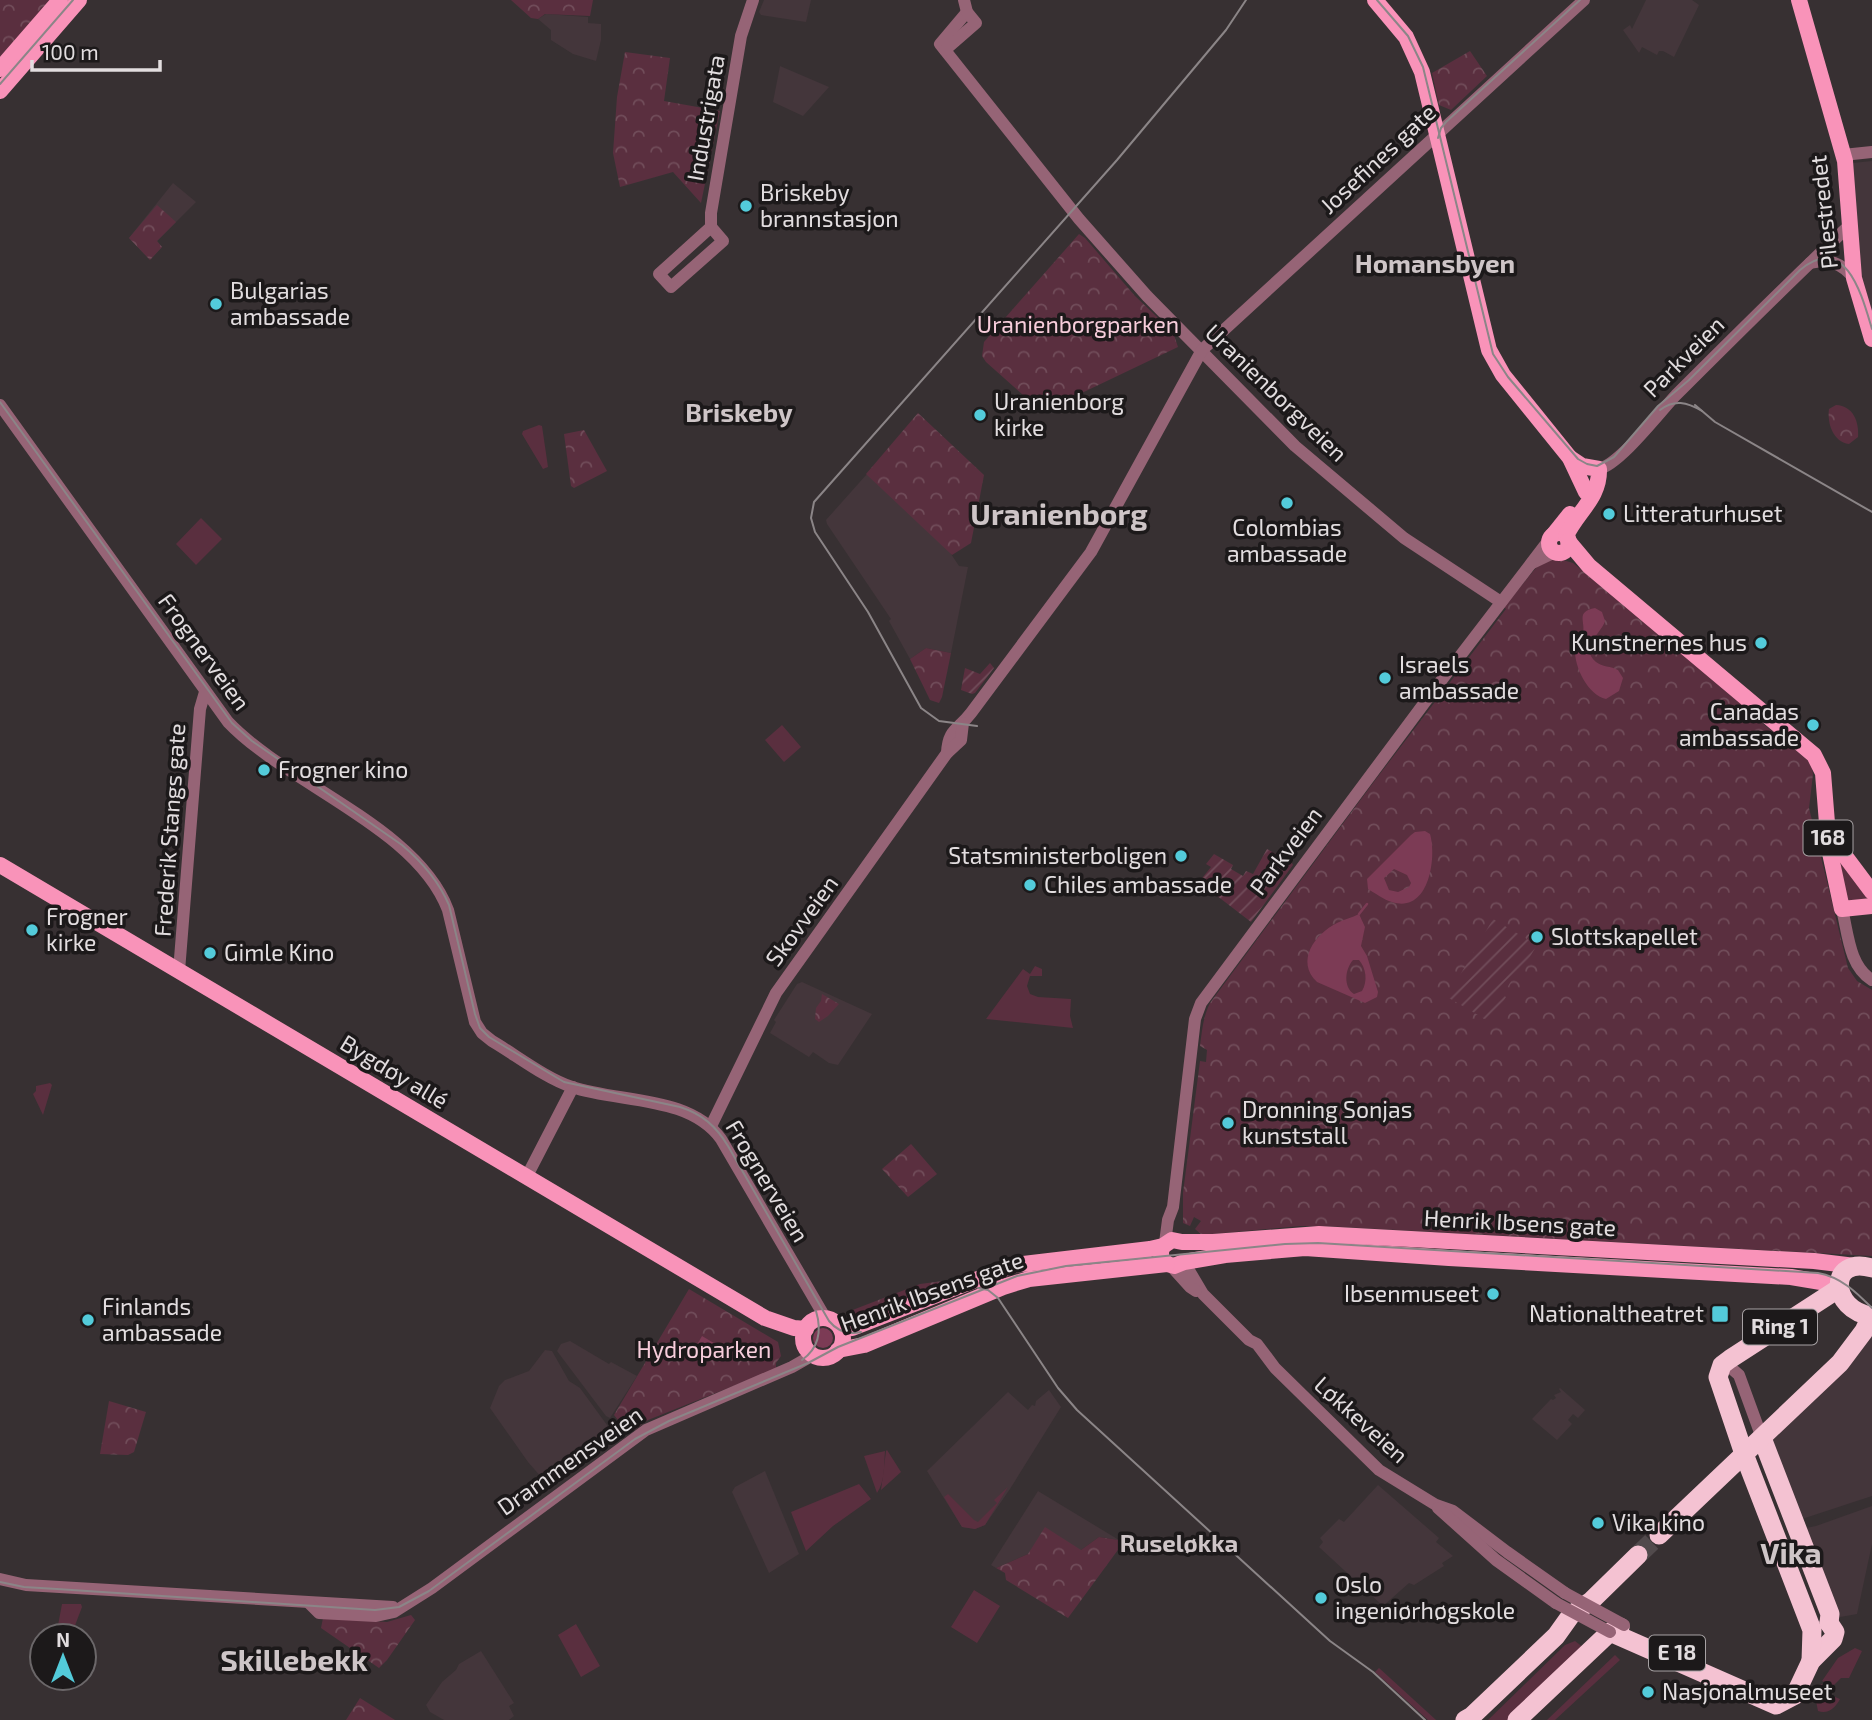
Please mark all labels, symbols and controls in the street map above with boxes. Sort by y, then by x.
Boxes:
scale bar [32,28,159,72]
text: 100 m [42,39,99,64]
street label: Industrigata [680,52,730,183]
street label: Josefines gate [1314,98,1441,219]
street label: Pilestredet [1803,153,1843,270]
place label: Briskeby brannstasjon [760,178,899,232]
marker: Briskeby brannstasjon [738,198,754,214]
district label: Homansbyen [1355,247,1515,279]
place label: Bulgarias ambassade [230,276,350,330]
marker: Bulgarias ambassade [208,296,224,312]
park label: Uranienborgparken [977,310,1179,338]
street label: Parkveien [1637,310,1730,403]
street label: Uranienborgveien [1200,318,1353,467]
place label: Uranienborg kirke [994,387,1124,441]
district label: Briskeby [685,396,793,428]
marker: Uranienborg kirke [972,407,988,423]
district label: Uranienborg [970,495,1148,531]
marker: Colombias ambassade [1279,495,1295,511]
place label: Litteraturhuset [1623,499,1783,527]
marker: Litteraturhuset [1601,506,1617,522]
place label: Colombias ambassade [1227,513,1347,567]
street label: Frognerveien [153,588,257,715]
place label: Kunstnernes hus [1571,628,1747,656]
marker: Kunstnernes hus [1753,635,1769,651]
place label: Israels ambassade [1399,650,1519,704]
marker: Israels ambassade [1377,670,1393,686]
place label: Canadas ambassade [1679,697,1799,751]
marker: Canadas ambassade [1805,717,1821,733]
street label: Frederik Stangs gate [148,722,190,938]
place label: Frogner kino [278,755,408,783]
marker: Frogner kino [256,762,272,778]
street label: Parkveien [1243,801,1327,900]
road number: 168 [1804,820,1853,856]
place label: Statsministerboligen [948,841,1167,869]
marker: Statsministerboligen [1173,848,1189,864]
street label: Skovveien [759,870,843,971]
place label: Chiles ambassade [1044,870,1232,898]
marker: Chiles ambassade [1022,877,1038,893]
place label: Frogner kirke [46,902,128,956]
marker: Frogner kirke [24,922,40,938]
place label: Slottskapellet [1551,922,1698,950]
marker: Slottskapellet [1529,929,1545,945]
place label: Gimle Kino [224,938,334,966]
marker: Gimle Kino [202,945,218,961]
street label: Bygdøy allé [336,1028,453,1114]
place label: Dronning Sonjas kunststall [1242,1095,1412,1149]
street label: Frognerveien [720,1114,815,1247]
marker: Dronning Sonjas kunststall [1220,1115,1236,1131]
street label: Henrik Ibsens gate [1423,1203,1617,1241]
street label: Henrik Ibsens gate [836,1245,1027,1337]
place label: Ibsenmuseet [1344,1279,1479,1307]
marker: Ibsenmuseet [1485,1286,1501,1302]
place label: Finlands ambassade [102,1292,222,1346]
place label: Nationaltheatret [1529,1299,1704,1327]
marker: Nationaltheatret [1710,1304,1730,1324]
road number: Ring 1 [1743,1310,1817,1344]
marker: Finlands ambassade [80,1312,96,1328]
park label: Hydroparken [637,1335,771,1363]
street label: Løkkeveien [1309,1370,1414,1468]
street label: Drammensveien [492,1400,647,1521]
place label: Vika kino [1612,1508,1705,1536]
marker: Vika kino [1590,1515,1606,1531]
district label: Ruseløkka [1120,1528,1238,1557]
district label: Vika [1760,1534,1822,1570]
place label: Oslo ingeniørhøgskole [1335,1570,1515,1624]
marker: Oslo ingeniørhøgskole [1313,1590,1329,1606]
north arrow [28,1622,98,1692]
text: N [56,1628,70,1651]
road number: E 18 [1649,1636,1705,1670]
district label: Skillebekk [220,1641,368,1677]
place label: Nasjonalmuseet [1662,1677,1833,1705]
marker: Nasjonalmuseet [1640,1684,1656,1700]

